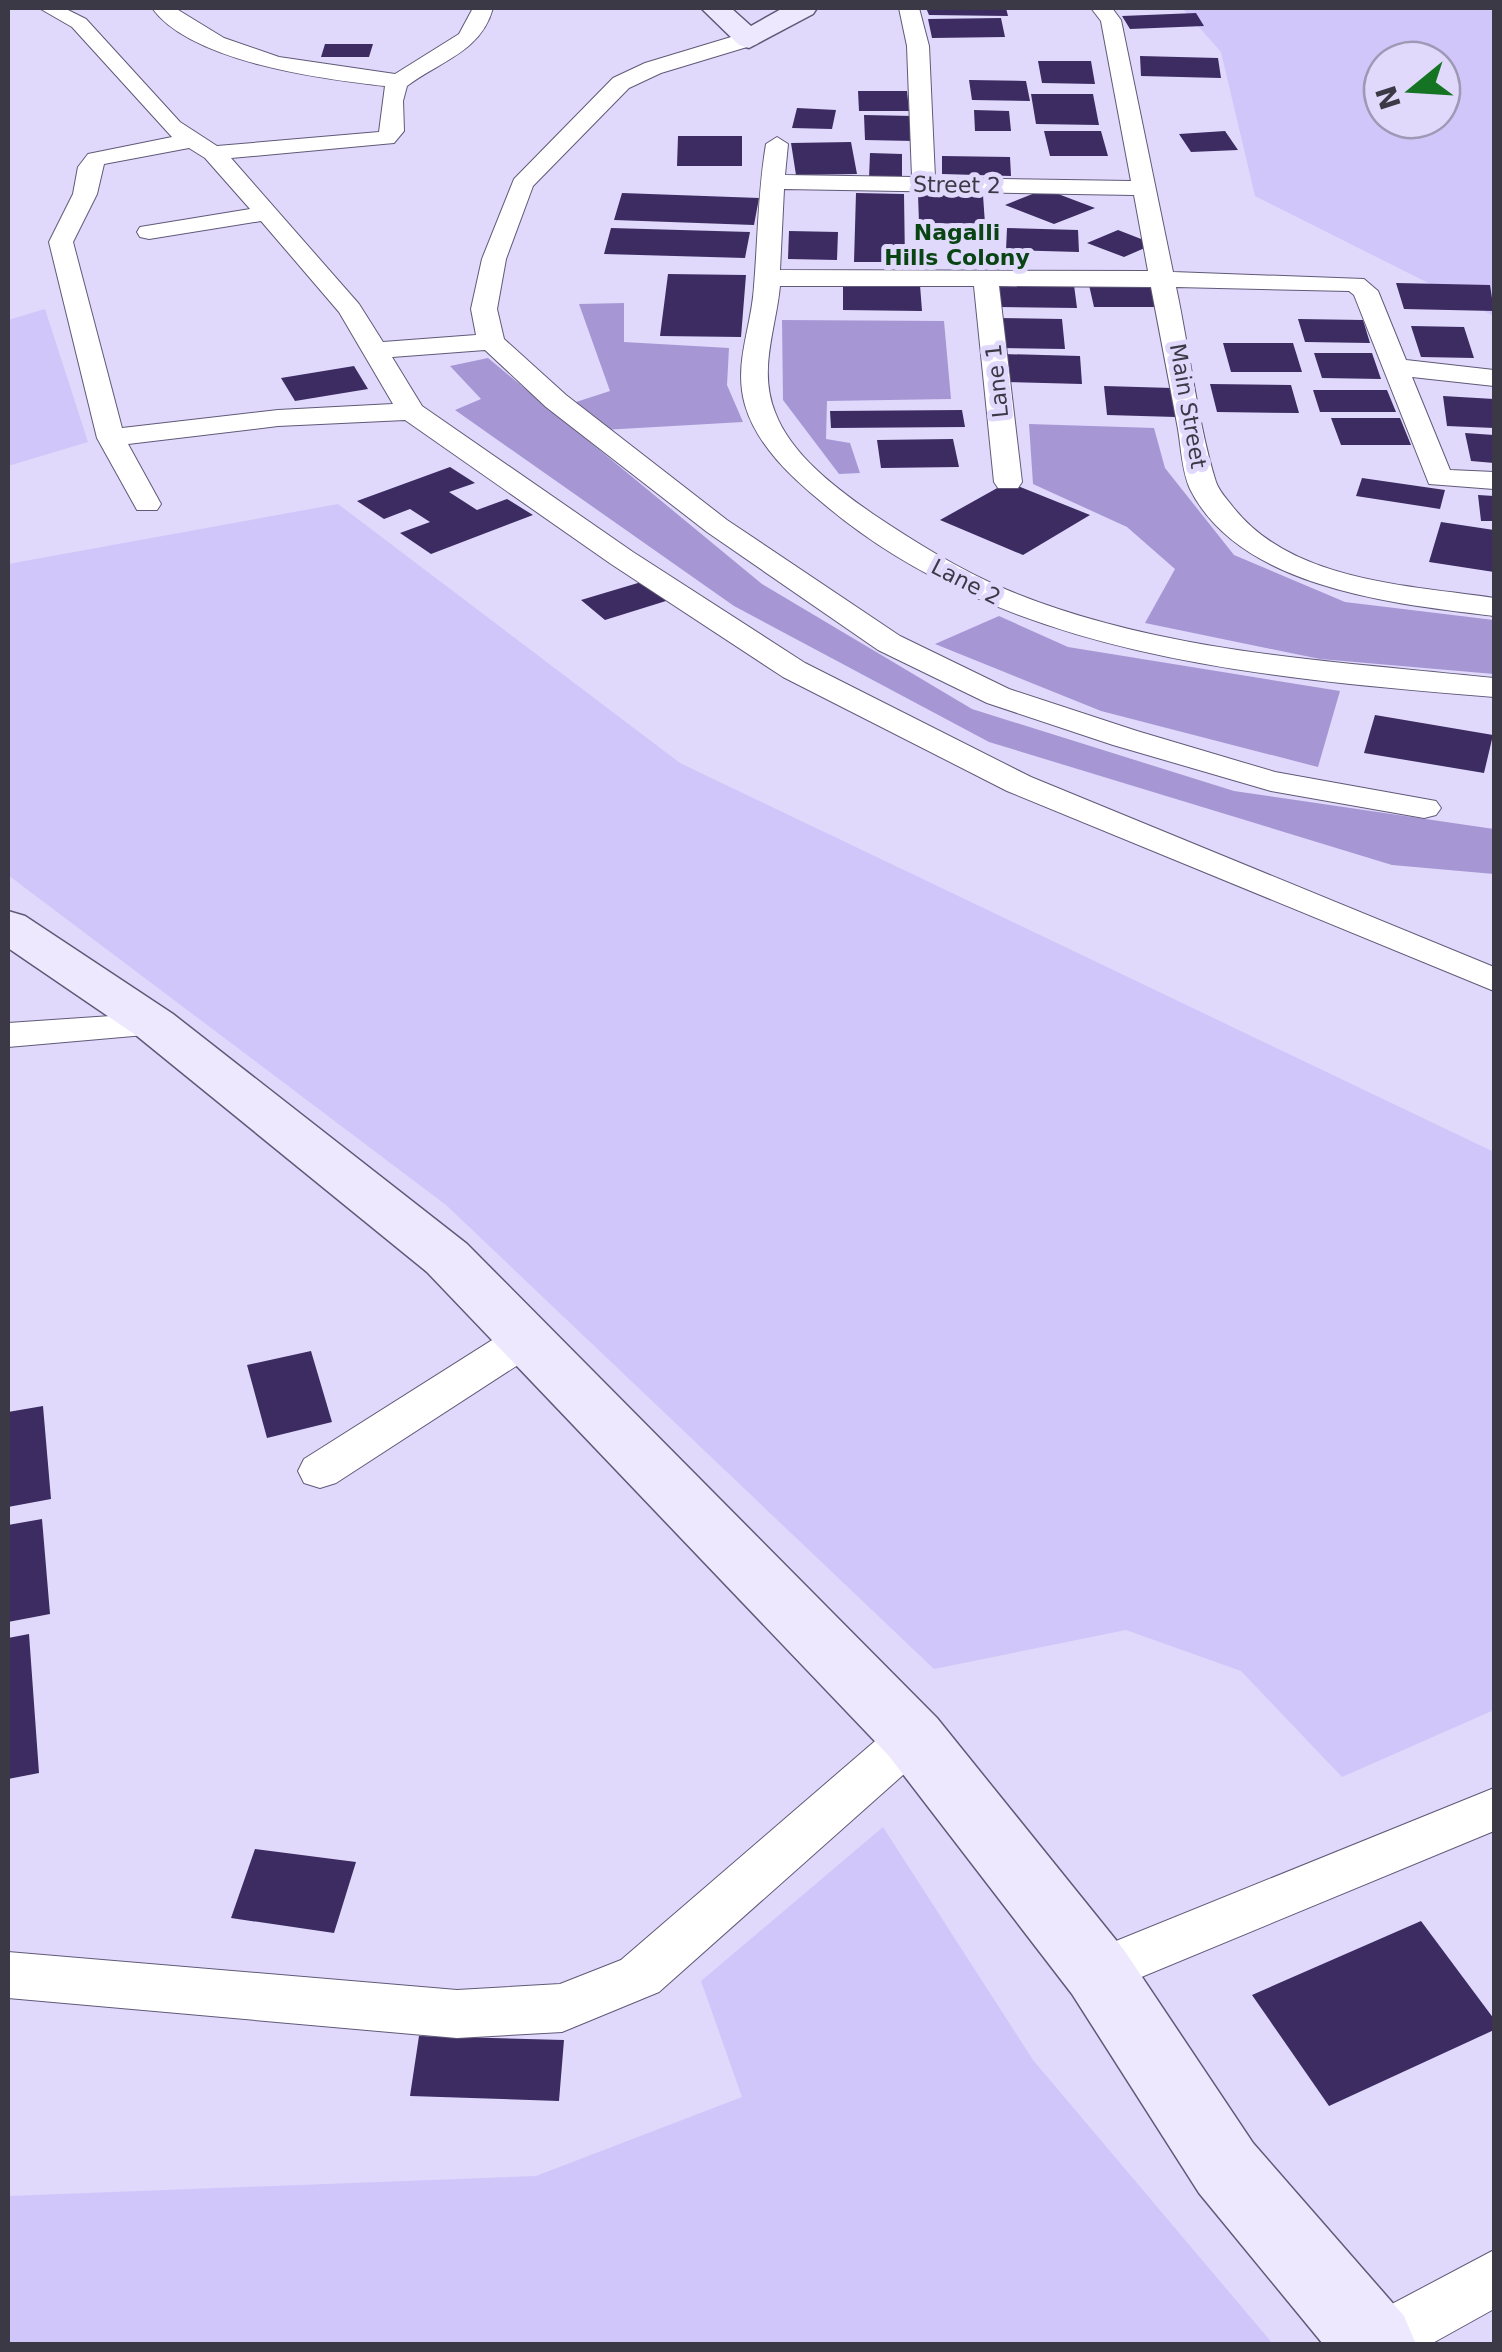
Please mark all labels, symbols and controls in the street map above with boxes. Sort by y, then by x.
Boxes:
north arrow [1362,40,1462,140]
text: N [1369,81,1408,114]
street label: Street 2 [913,172,1001,198]
district label: Nagalli Hills Colony [884,220,1030,270]
street label: Main Street [1165,342,1211,471]
street label: Lane 1 [981,343,1013,419]
street label: Lane 2 [927,554,1005,610]

